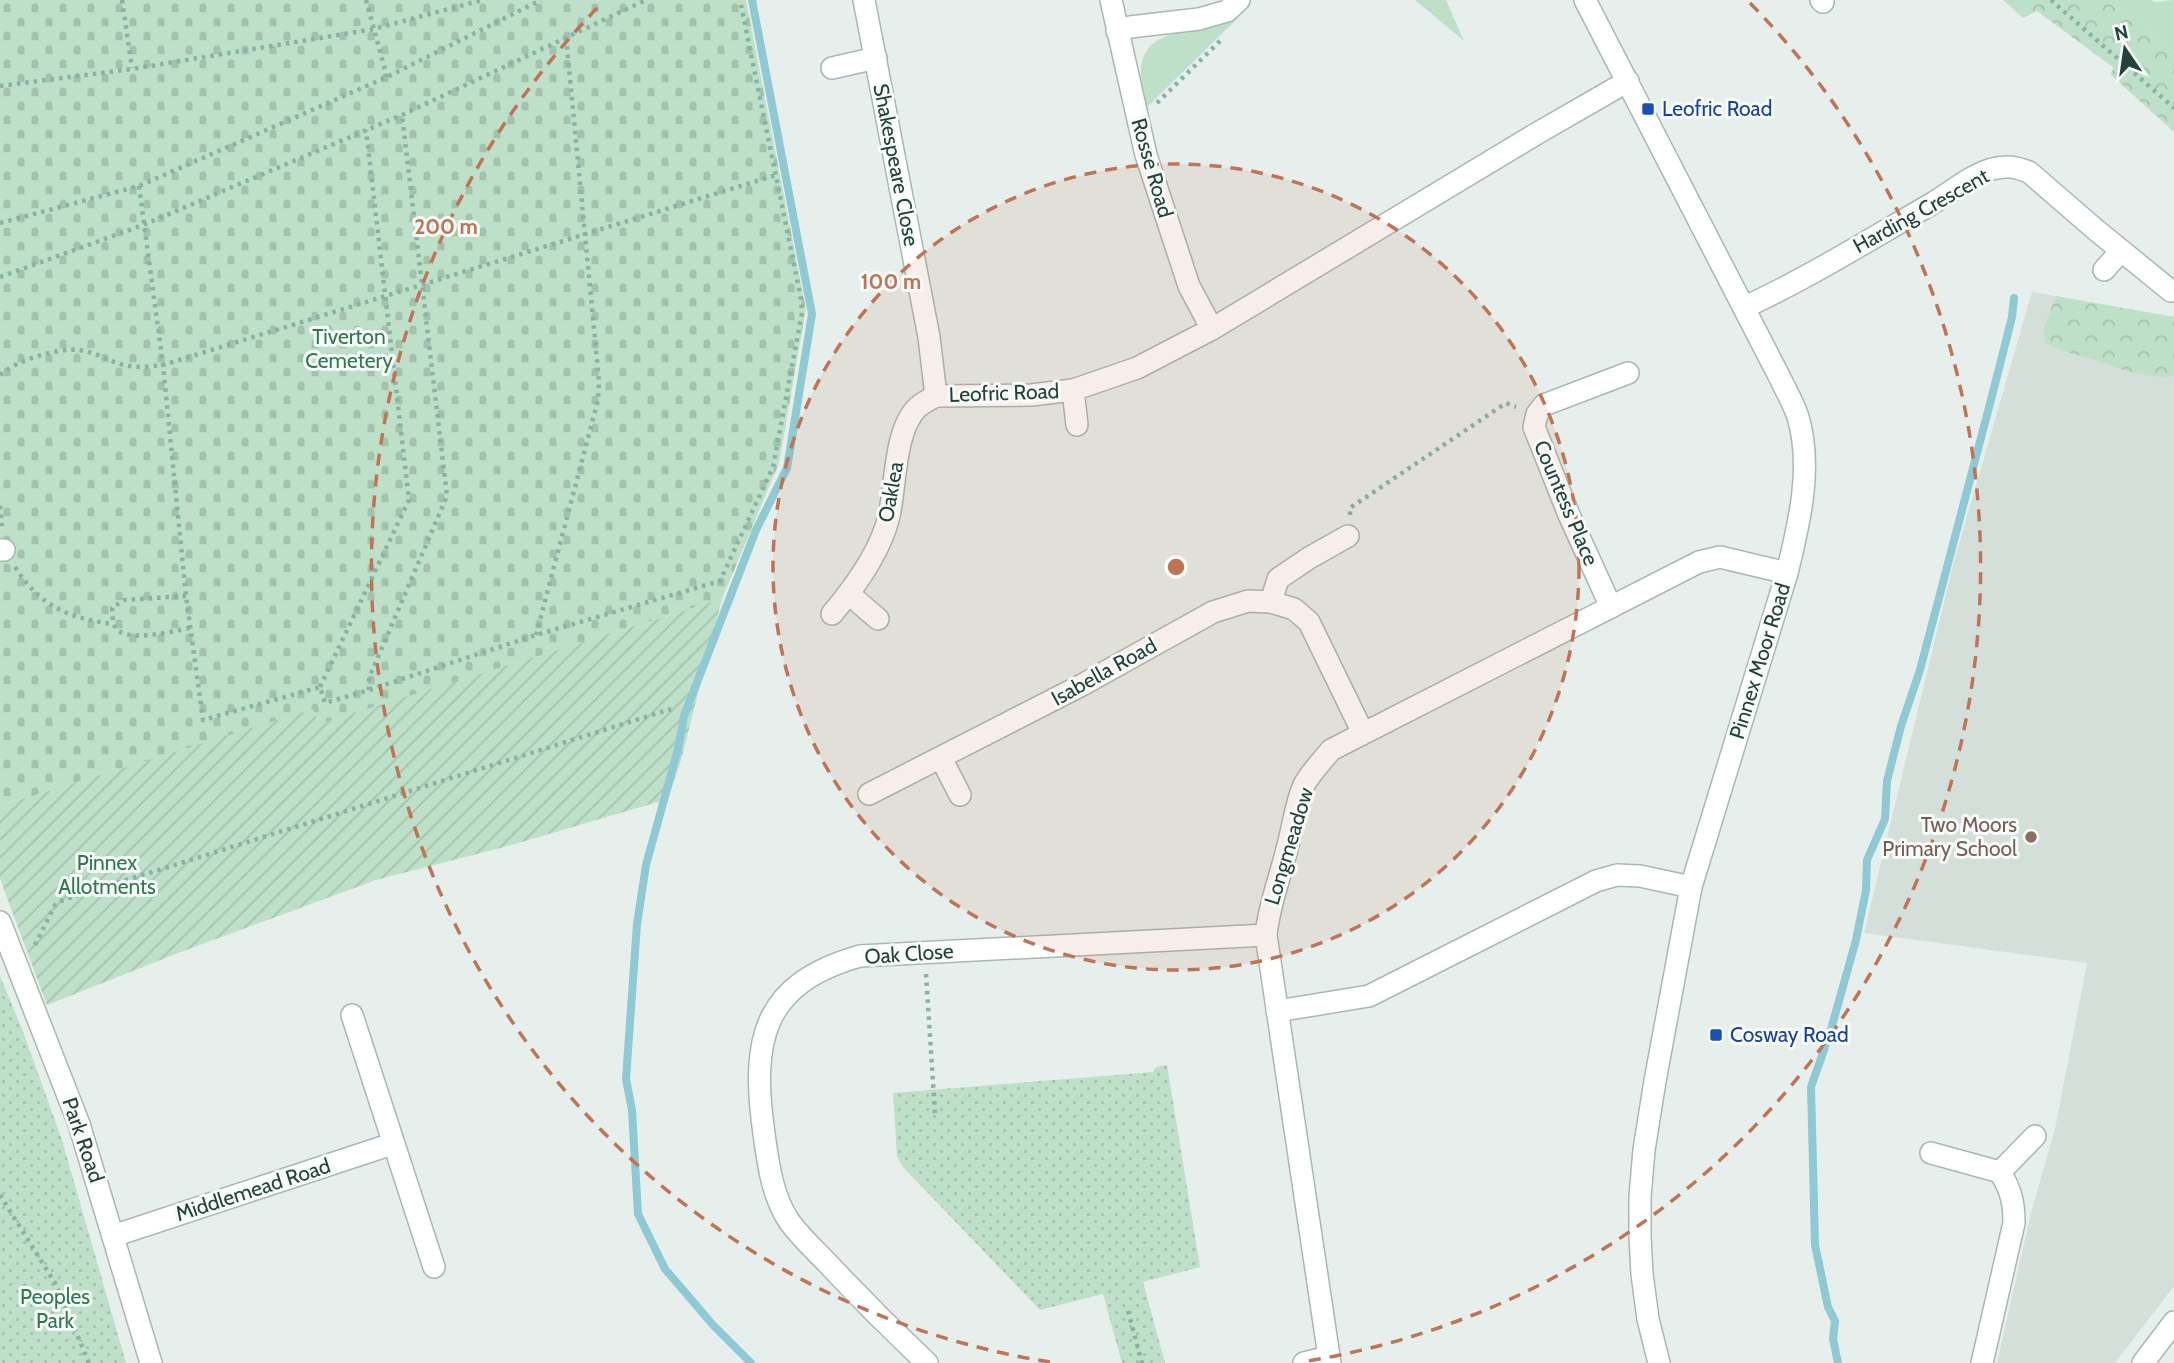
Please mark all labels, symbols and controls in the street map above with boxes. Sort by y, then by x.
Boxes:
north arrow [2090,14,2160,84]
text: N [2112,20,2130,46]
street label: Shakespeare Close [868,81,925,249]
place label: Leofric Road [1662,96,1772,121]
marker: Leofric Road [1640,101,1656,117]
street label: Rosse Road [1126,115,1179,220]
street label: Harding Crescent [1848,163,1993,258]
text: 200 m [414,214,478,239]
text: 100 m [861,269,921,294]
park label: Tiverton Cemetery [305,324,393,373]
street label: Leofric Road [948,378,1060,407]
street label: Countess Place [1529,436,1604,569]
street label: Oaklea [873,460,908,524]
centre of rings [1164,555,1188,579]
street label: Pinnex Moor Road [1724,580,1795,742]
street label: Isabella Road [1047,632,1161,711]
street label: Longmeadow [1259,784,1318,908]
place label: Two Moors Primary School [1882,812,2017,861]
marker: Two Moors Primary School [2023,829,2039,845]
park label: Pinnex Allotments [58,850,156,899]
street label: Oak Close [864,938,954,969]
place label: Cosway Road [1730,1022,1849,1047]
marker: Cosway Road [1708,1027,1724,1043]
street label: Park Road [57,1094,110,1186]
street label: Middlemead Road [172,1153,333,1226]
park label: Peoples Park [20,1284,90,1333]

